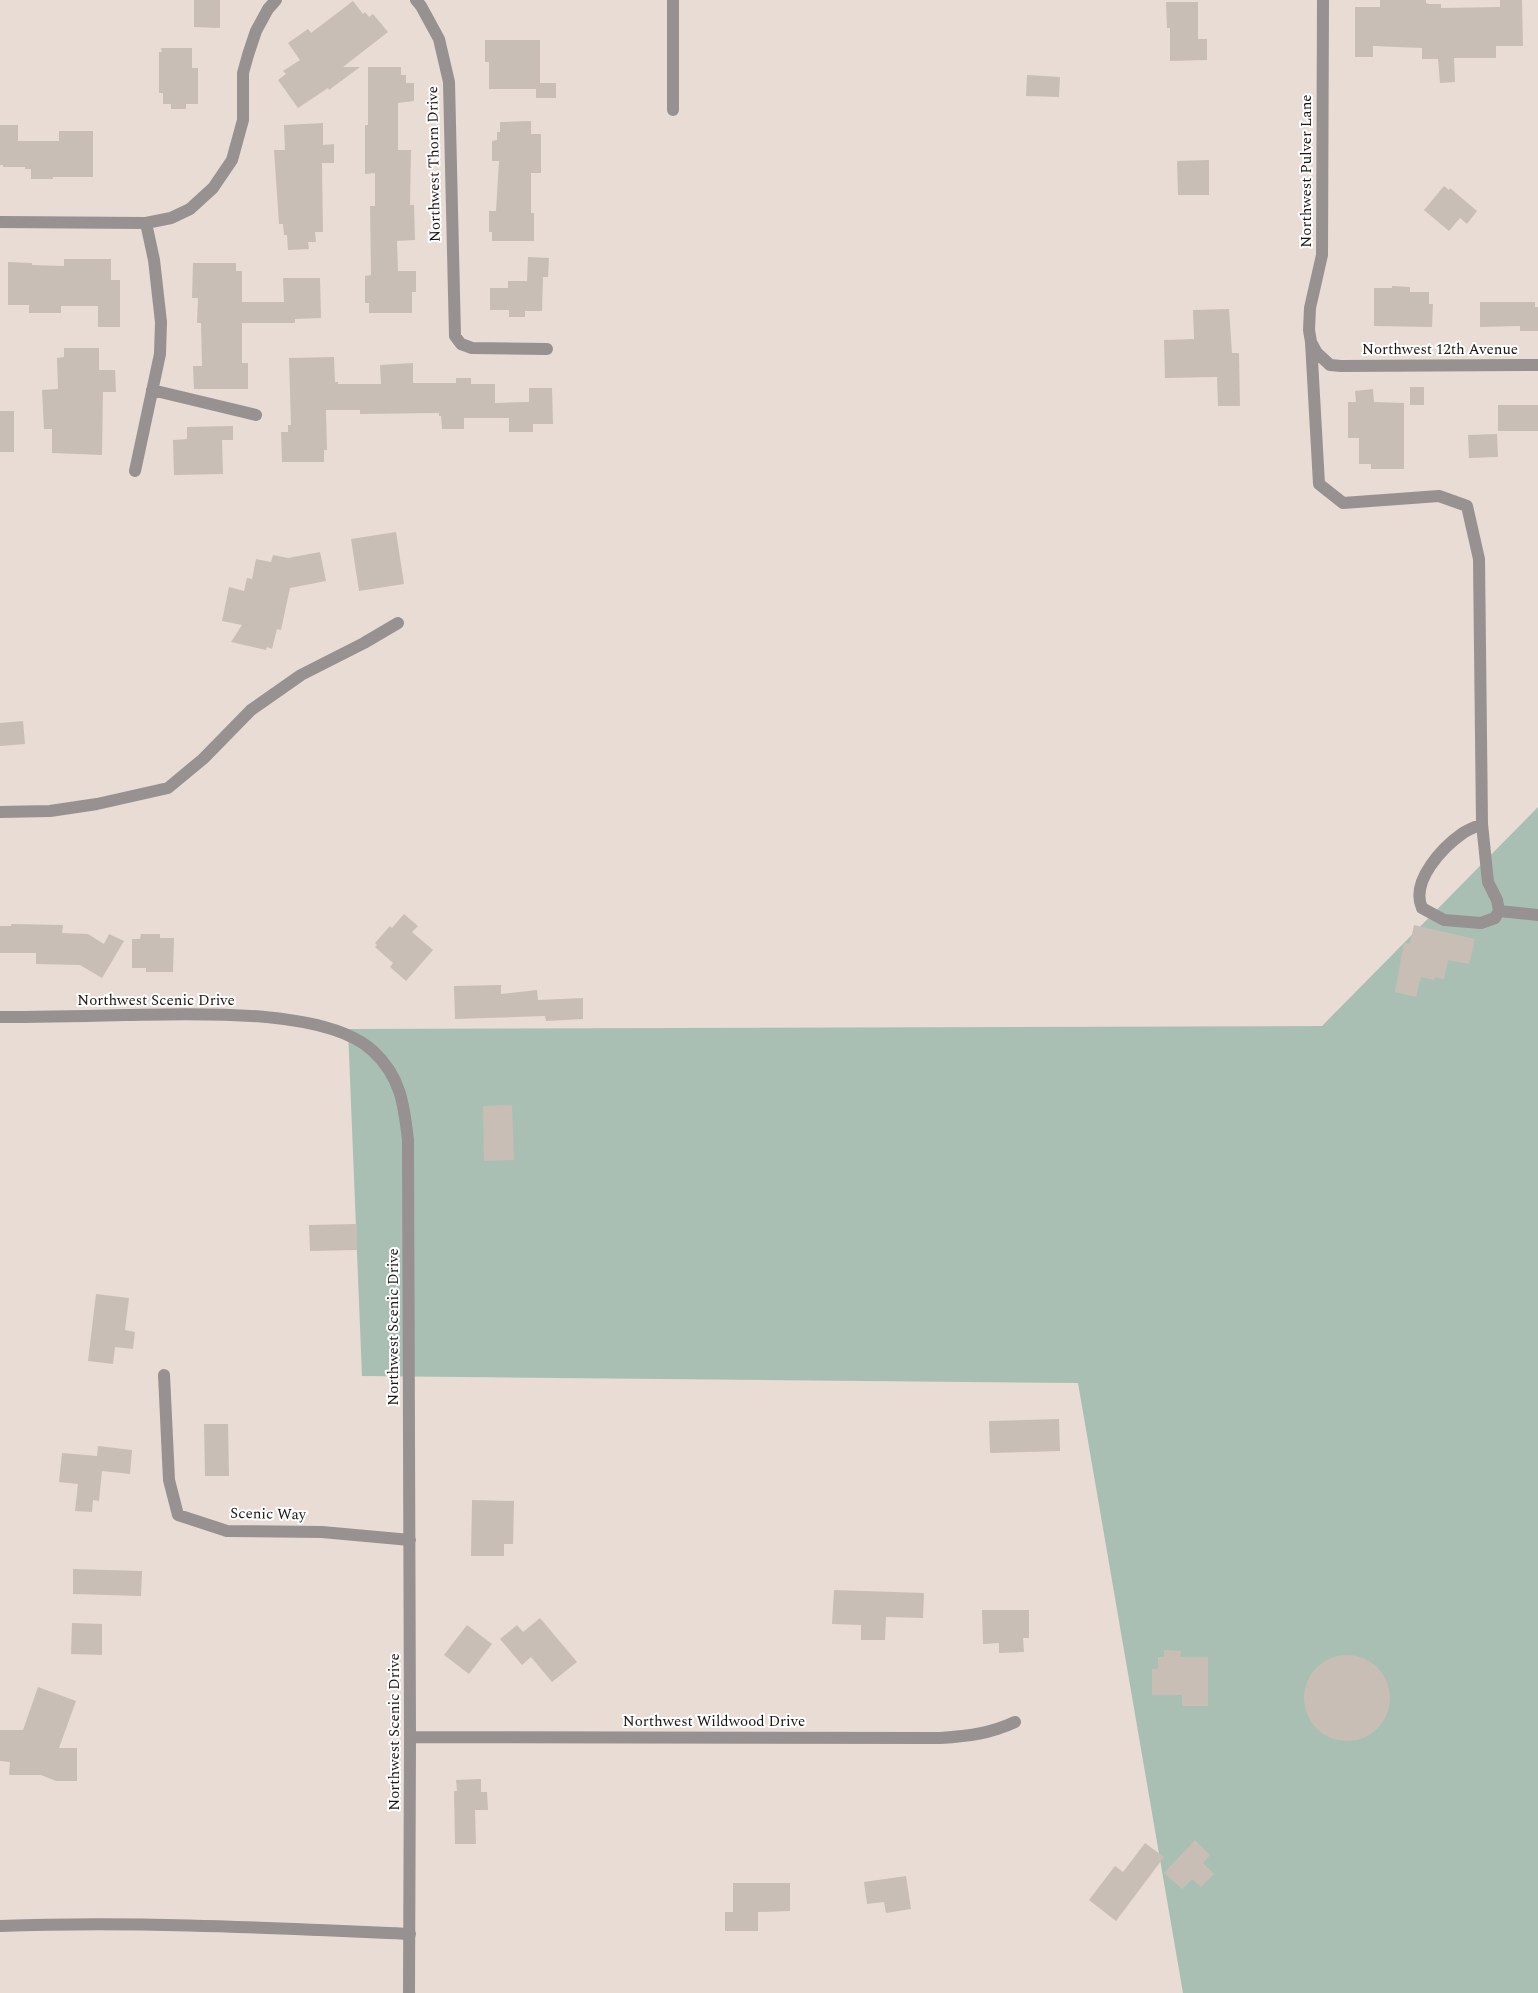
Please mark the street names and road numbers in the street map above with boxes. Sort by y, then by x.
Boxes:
street label: Northwest Thorn Drive [421,86,447,242]
street label: Northwest Pulver Lane [1295,94,1318,248]
street label: Northwest 12th Avenue [1362,338,1518,361]
street label: Northwest Scenic Drive [77,989,235,1012]
street label: Northwest Scenic Drive [382,1248,405,1406]
street label: Scenic Way [230,1502,307,1526]
street label: Northwest Scenic Drive [383,1653,406,1811]
street label: Northwest Wildwood Drive [623,1710,805,1733]

